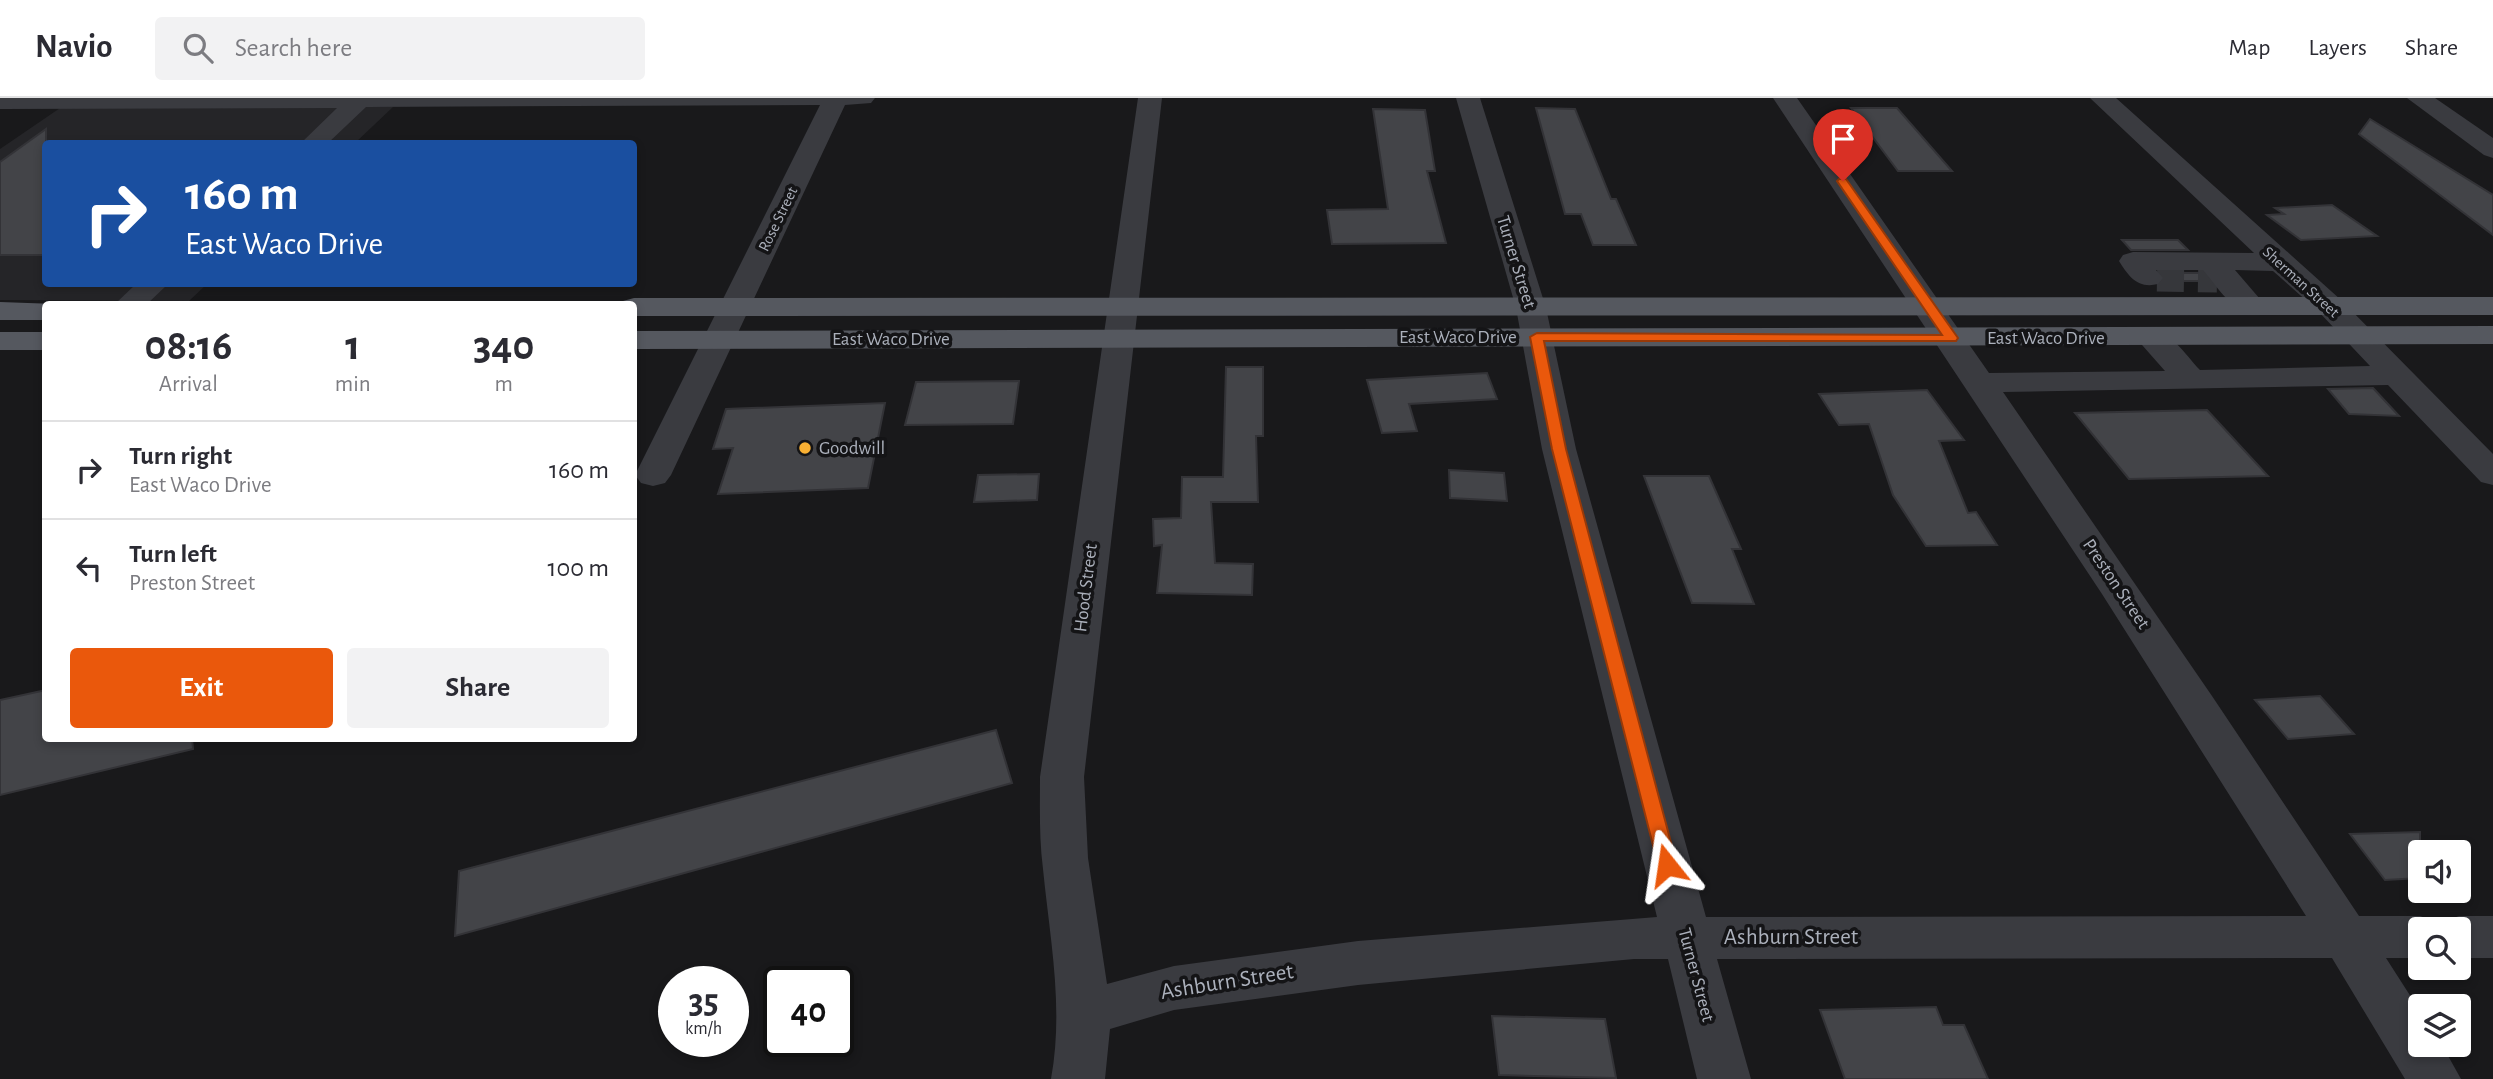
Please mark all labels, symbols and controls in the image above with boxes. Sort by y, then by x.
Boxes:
search box [155,17,645,80]
icon: search [179,29,217,67]
text: Navio [35,31,113,64]
text: Search here [235,35,352,61]
text: Map [2228,36,2270,60]
text: Layers [2308,36,2367,60]
text: Share [2405,36,2458,60]
pin [1813,109,1873,181]
icon: arrive [1824,120,1862,158]
icon: right [70,168,161,259]
text: 160 m [185,170,299,219]
street label: Rose Street [756,184,800,254]
street label: Turner Street [1493,213,1539,311]
text: East Waco Drive [185,228,383,260]
street label: Sherman Street [2260,244,2342,320]
text: 08:16 [145,325,232,367]
text: 1 [345,325,360,367]
text: 340 [473,325,534,367]
street label: East Waco Drive [1399,328,1517,347]
street label: East Waco Drive [1987,329,2105,348]
street label: East Waco Drive [832,330,950,349]
text: Arrival [159,373,218,396]
text: min [335,373,371,396]
text: m [495,373,513,396]
place label: Goodwill [819,439,885,458]
marker: Goodwill [797,440,813,456]
text: Turn right [129,443,232,469]
icon: right [70,451,108,489]
text: 160 m [549,457,609,483]
text: East Waco Drive [129,474,272,497]
street label: Preston Street [2079,536,2153,632]
text: Turn left [129,541,217,567]
street label: Hood Street [1071,543,1101,633]
icon: left [70,549,108,587]
text: 100 m [548,555,609,581]
text: Preston Street [129,572,255,595]
button: Exit [70,648,333,728]
button: Share [347,648,609,728]
position arrow [1630,828,1704,902]
map controls [2408,840,2471,1057]
button: sound [2408,840,2471,903]
button: search [2408,917,2471,980]
street label: Turner Street [1674,926,1718,1024]
street label: Ashburn Street [1724,926,1859,949]
street label: Ashburn Street [1159,960,1296,1004]
speed limit sign: 40 [763,966,854,1057]
text: 35 [688,985,719,1020]
button: layers [2408,994,2471,1057]
text: km/h [685,1020,722,1038]

